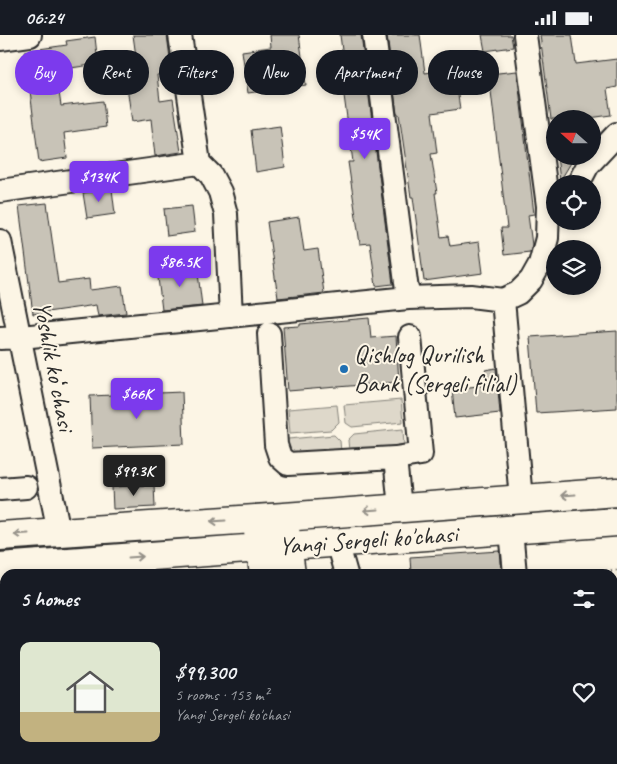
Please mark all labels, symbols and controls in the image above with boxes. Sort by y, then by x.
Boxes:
text: 06:24 [25,6,63,30]
chip: Buy [15,50,73,95]
chip: Rent [83,50,149,95]
chip: Filters [159,50,234,95]
chip: New [244,50,306,95]
chip: Apartment [316,50,418,95]
chip: House [428,50,499,95]
north arrow [546,110,601,165]
map controls [546,110,601,295]
pin: $54K [335,117,395,160]
text: $54K [350,124,380,144]
pin: $134K [64,161,134,203]
text: $134K [81,167,117,187]
button: locate [546,175,601,230]
button: layers [546,240,601,295]
pin: $86.5K [139,245,221,288]
text: $86.5K [160,252,200,272]
street label: Yoshlik koʻchasi [26,298,83,437]
place label: Qishlog Qurilish Bank (Sergeli filial) [354,339,518,400]
marker: Qishlog Qurilish Bank (Sergeli filial) [338,363,350,375]
pin: $66K [107,377,167,420]
text: $66K [122,384,152,404]
pin: $99.3K [93,455,175,497]
text: $99.3K [114,461,154,481]
one-way arrow [561,491,577,500]
one-way arrow [364,506,380,515]
one-way arrow [210,517,226,526]
street label: Yangi Sergeli ko'chasi [278,518,462,562]
one-way arrow [13,530,29,539]
one-way arrow [128,553,144,562]
icon: filters [570,585,598,613]
text: 5 homes [20,586,79,612]
text: $99,300 [175,659,235,685]
icon: home [60,662,120,722]
icon: heart [570,678,598,706]
text: 5 rooms · 153 m² [175,685,269,705]
text: Yangi Sergeli ko'chasi [175,705,290,725]

